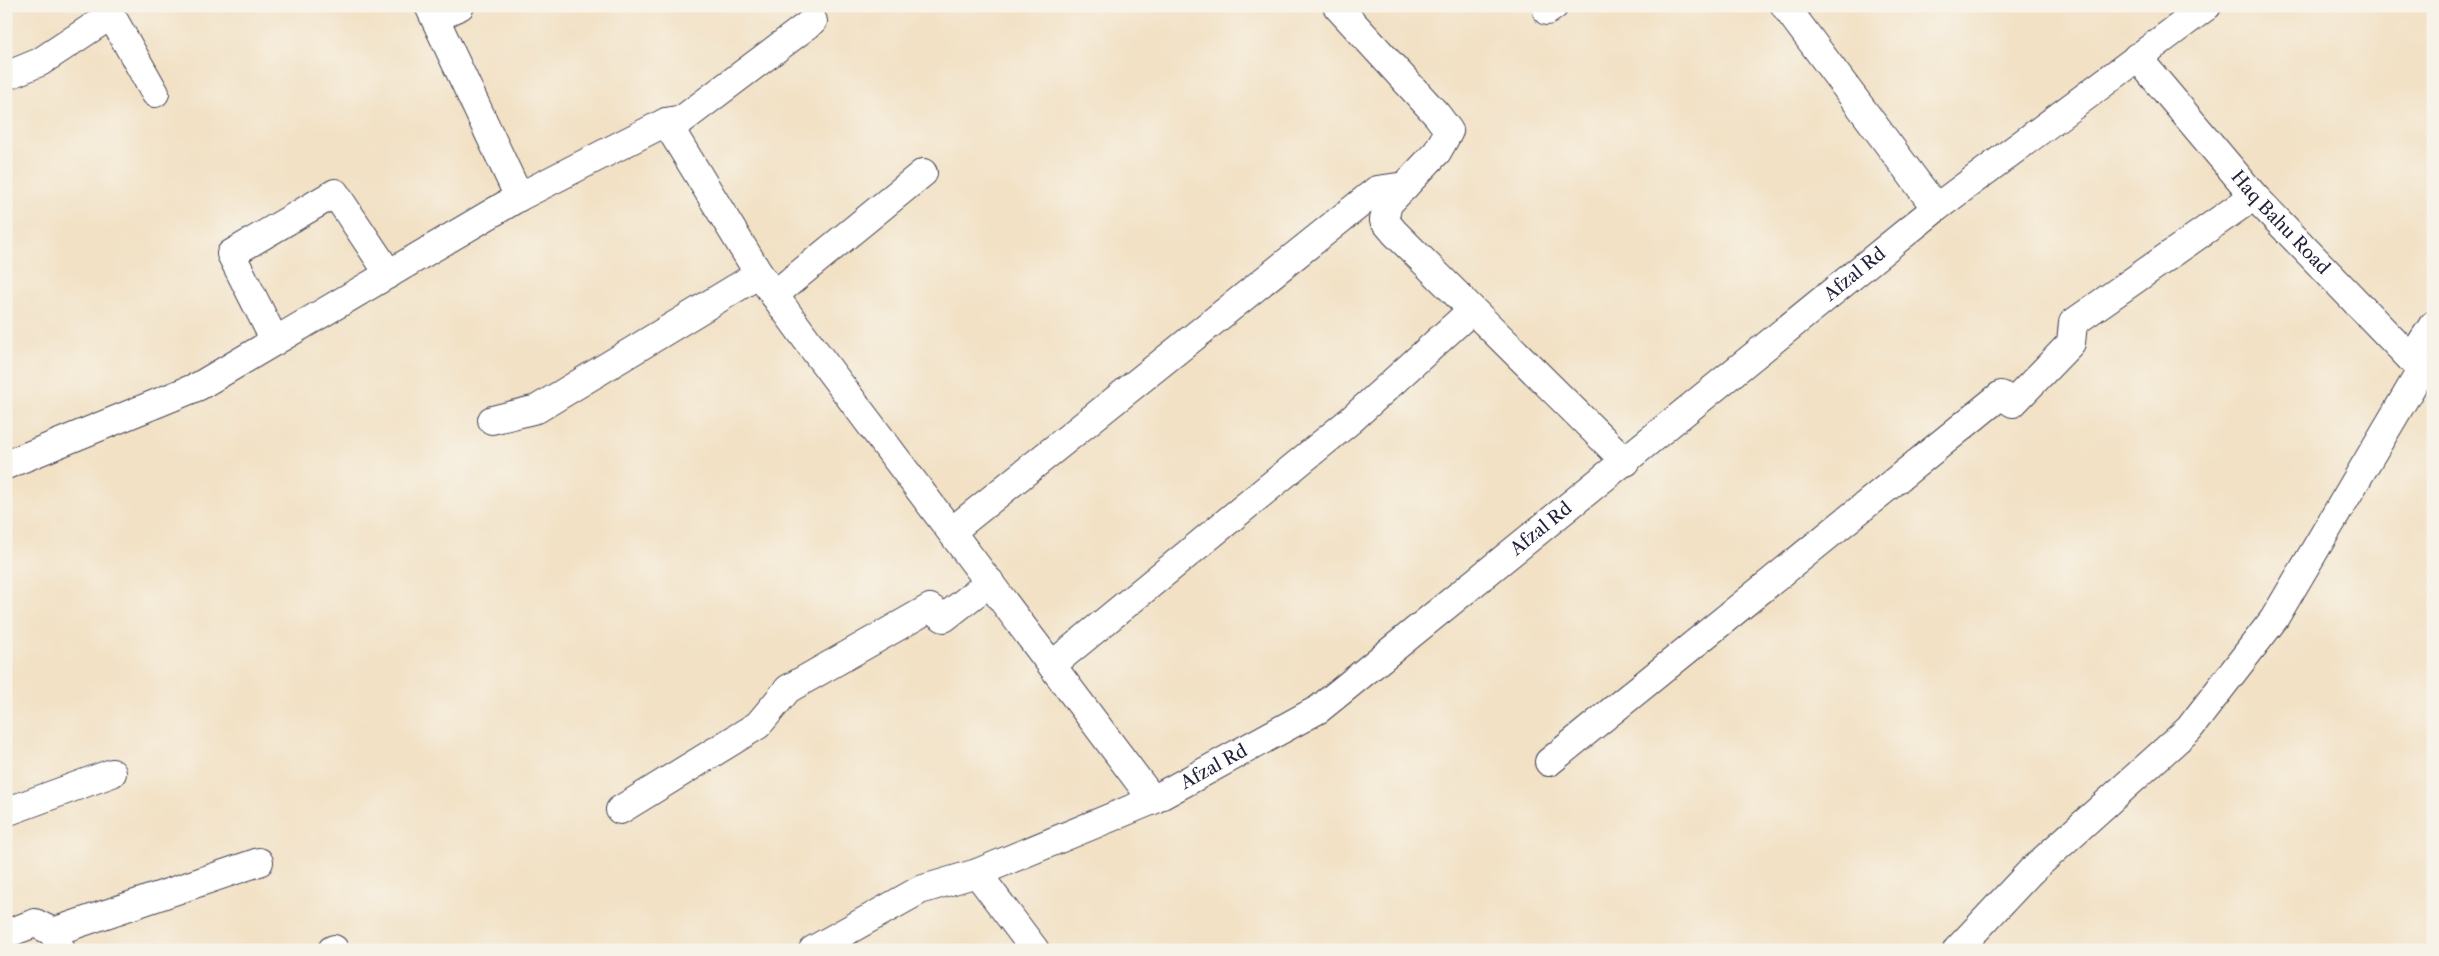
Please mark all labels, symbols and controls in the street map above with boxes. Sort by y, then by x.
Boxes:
street label: Haq Bahu Road [2226,166,2334,279]
street label: Afzal Rd [1819,243,1890,306]
street label: Afzal Rd [1505,497,1576,561]
street label: Afzal Rd [1176,740,1251,794]

